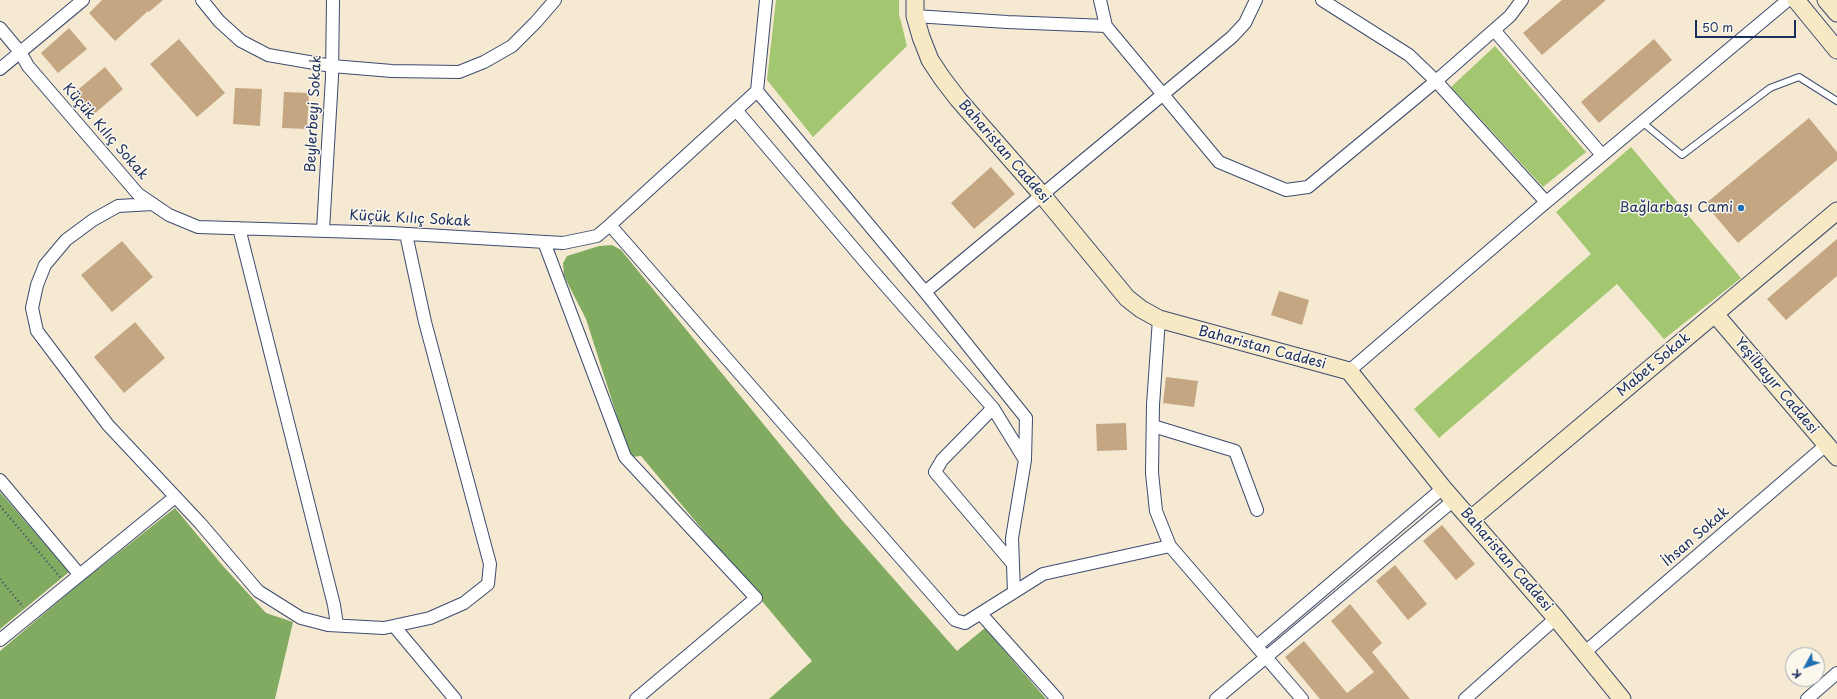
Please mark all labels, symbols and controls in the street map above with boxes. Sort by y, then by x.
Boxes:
scale bar [1697,12,1798,38]
text: 50 m [1702,18,1733,36]
street label: Beylerbeyi Sokak [303,55,325,173]
street label: Küçük Kılıç Sokak [59,80,151,184]
street label: Baharistan Caddesi [954,97,1054,207]
place label: Bağlarbaşı Cami [1619,200,1733,216]
marker: Bağlarbaşı Cami [1736,203,1746,213]
street label: Küçük Kılıç Sokak [349,207,471,231]
street label: Baharistan Caddesi [1196,323,1328,373]
street label: Mabet Sokak [1614,330,1694,400]
street label: Yeşilbayır Caddesi [1731,334,1821,438]
street label: İhsan Sokak [1659,504,1733,570]
street label: Baharistan Caddesi [1456,505,1556,615]
north arrow [1785,647,1825,687]
text: K [1787,666,1805,683]

